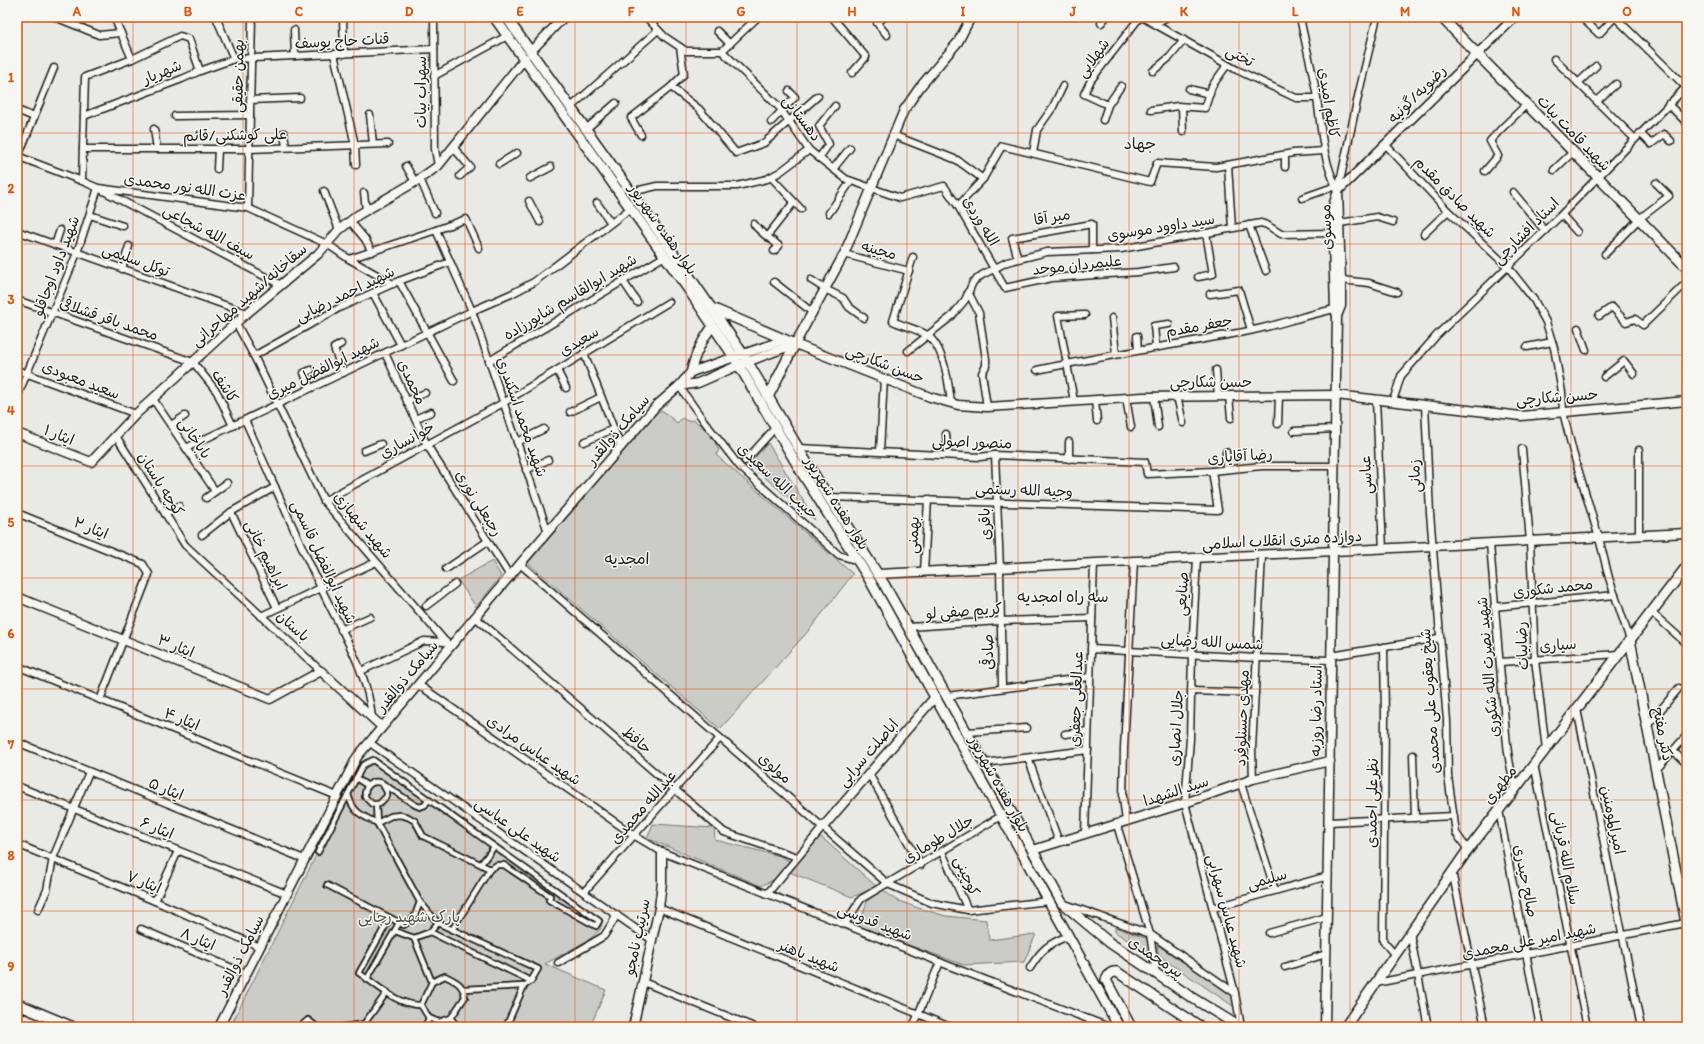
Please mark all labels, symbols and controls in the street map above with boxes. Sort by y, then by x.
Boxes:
text: A [72,4,82,19]
text: B [184,4,193,19]
text: C [295,4,304,19]
text: D [405,4,414,19]
text: E [516,4,524,19]
text: F [628,4,635,19]
text: G [737,4,746,19]
text: H [848,4,857,19]
text: I [961,4,966,19]
text: J [1069,4,1077,19]
text: K [1180,4,1189,19]
text: L [1292,4,1299,19]
text: M [1400,4,1410,19]
text: N [1512,4,1521,19]
text: O [1622,4,1632,19]
street label: قنات حاج یوسف [294,30,390,53]
street label: شهلایی [1073,35,1114,82]
street label: بهمن حقیقی [228,39,249,113]
street label: تختی [1222,41,1258,72]
street label: شهریار [139,56,184,88]
street label: سهراب بیات [412,56,430,128]
street label: رضویه/گونیه [1384,61,1450,127]
street label: کاظم امیدی [1312,67,1343,140]
text: 1 [8,70,14,85]
street label: دهستانی [778,91,825,145]
street label: شهید قامت بیات [1533,91,1615,175]
street label: علی کوشکنی/قائم [183,125,287,148]
district label: جهاد [1124,134,1156,153]
street label: شهید صادق مقدم [1409,152,1500,243]
street label: عزت الله نور محمدی [123,170,247,204]
street label: بلوار هفده شهریور [624,179,701,278]
text: 2 [8,181,15,196]
street label: الله وردی [959,193,1003,249]
street label: استاد افشارچی [1489,194,1564,269]
street label: سیف الله شجاعی [160,200,258,265]
street label: موسوی [1316,204,1336,250]
street label: میر آقا [1032,205,1072,229]
street label: سید داوود موسوی [1106,210,1216,244]
street label: شهید داود اوجاقلو [28,213,84,320]
street label: مجینه [859,237,899,263]
street label: توکل سلیمی [99,239,173,282]
street label: سقاخانه/شهید مهاجرانی [187,240,311,351]
street label: شهید ابوالقاسم شاپورزاده [500,250,642,347]
street label: علیمردان موحد [1032,251,1122,279]
street label: شهید احمد رضایی [293,262,398,327]
text: 3 [7,292,15,307]
street label: محمد باقر قشلاقی [57,292,161,344]
street label: جعفر مقدم [1164,311,1234,343]
street label: سعیدی [556,322,602,360]
street label: شهید ابوالفضل میری [264,333,382,403]
street label: حسن شکارچی [843,341,927,388]
street label: شهید محمد اسکندری [493,355,551,479]
street label: سعید معبودی [40,357,122,403]
street label: محمدی [394,357,430,407]
street label: کاشف [208,366,242,406]
street label: حسن شکارچی [1170,373,1252,392]
street label: حسن شکارچی [1515,385,1599,410]
street label: سیامک ذوالقدر [582,391,653,470]
text: 4 [7,403,15,418]
street label: باباخانی [174,414,215,463]
street label: خوانساری [376,418,438,462]
street label: ایثار ۱ [41,421,77,449]
street label: منصور اصولی [932,432,1012,453]
street label: حبیب الله سعیدی [734,439,822,523]
street label: رضا آقایاری [1207,445,1273,467]
street label: کوچه باستان [133,449,188,520]
street label: بلوار هفده شهریور [800,452,873,553]
street label: عباسی [1356,455,1377,495]
street label: زمانی [1405,459,1426,493]
street label: رجبعلی نوری [451,467,506,540]
street label: وجیه الله رستمی [975,479,1073,502]
street label: شهید شهبازی [330,488,396,562]
street label: شهید ابوالفضل قاسمی [287,497,361,627]
street label: باقری [975,508,995,540]
street label: ایثار ۲ [71,513,111,543]
text: 5 [8,515,15,530]
street label: بهمنی [903,516,924,554]
street label: ابراهیم خانی [239,517,291,594]
street label: دوازده متری انقلاب اسلامی [1202,527,1363,554]
district label: امجدیه [604,549,650,568]
street label: صنایعی [1172,571,1193,617]
street label: محمد شکوری [1512,575,1594,601]
district label: سه راه امجدیه [1017,587,1109,606]
street label: شهید نصرت الله شکوری [1473,596,1503,738]
street label: کریم صفی لو [924,599,1003,626]
street label: باستان [273,606,313,646]
street label: رضابیات [1512,621,1532,671]
text: 6 [8,626,15,641]
street label: شیخ یعقوب علی محمدی [1416,628,1445,774]
street label: شمس الله رضایی [1160,630,1264,655]
street label: ایثار ۳ [155,631,197,661]
street label: صادقی [977,634,997,670]
street label: سیاری [1539,635,1577,655]
street label: سیامک ذوالقدر [371,637,442,716]
street label: عبدالعلی جعفری [1065,651,1088,747]
street label: استاد رضا روزبه [1306,665,1326,757]
street label: مهدی حسنلوفرد [1231,669,1253,767]
street label: جلال انصاری [1165,689,1187,767]
street label: ایثار ۴ [161,704,203,734]
street label: دکتر مفتح [1648,706,1677,763]
street label: شهید عباس مرادی [484,711,584,789]
street label: اباصلت سرابی [834,716,903,791]
street label: حافظ [619,722,655,758]
street label: بلوار هفده شهریور [965,732,1033,835]
text: 7 [7,737,15,752]
street label: مولوی [755,749,795,787]
street label: نظرعلی احمدی [1362,758,1383,848]
street label: مطهری [1479,762,1521,808]
street label: عبدالله محمدی [606,766,680,848]
street label: سید الشهدا [1141,772,1211,810]
street label: ایثار ۵ [146,774,186,804]
street label: امیرالمومنین [1597,784,1629,856]
street label: شهید علی عباسی [471,794,565,867]
street label: سلام الله قربانی [1546,810,1584,907]
street label: جلال طوماری [899,811,977,867]
street label: ایثار ۶ [137,813,177,843]
street label: صالح حیدری [1509,843,1542,919]
text: 8 [7,848,15,863]
street label: شهید عباس سهرابی [1202,852,1251,970]
street label: کوچینی [949,853,984,899]
street label: سلیمی [1245,865,1289,894]
street label: ایثار ۷ [124,867,164,897]
street label: سرتیپ نامجو [620,897,655,978]
street label: شهید قدوسی [835,900,915,945]
park label: پارک شهید رجایی [358,908,460,927]
street label: سیامک ذوالقدر [212,912,268,999]
street label: شهید امیر علی محمدی [1460,919,1598,964]
street label: ایثار ۸ [178,924,218,954]
street label: پیرمحمدی [1125,932,1187,983]
street label: شهید باهنر [774,935,842,976]
text: 9 [8,959,15,974]

